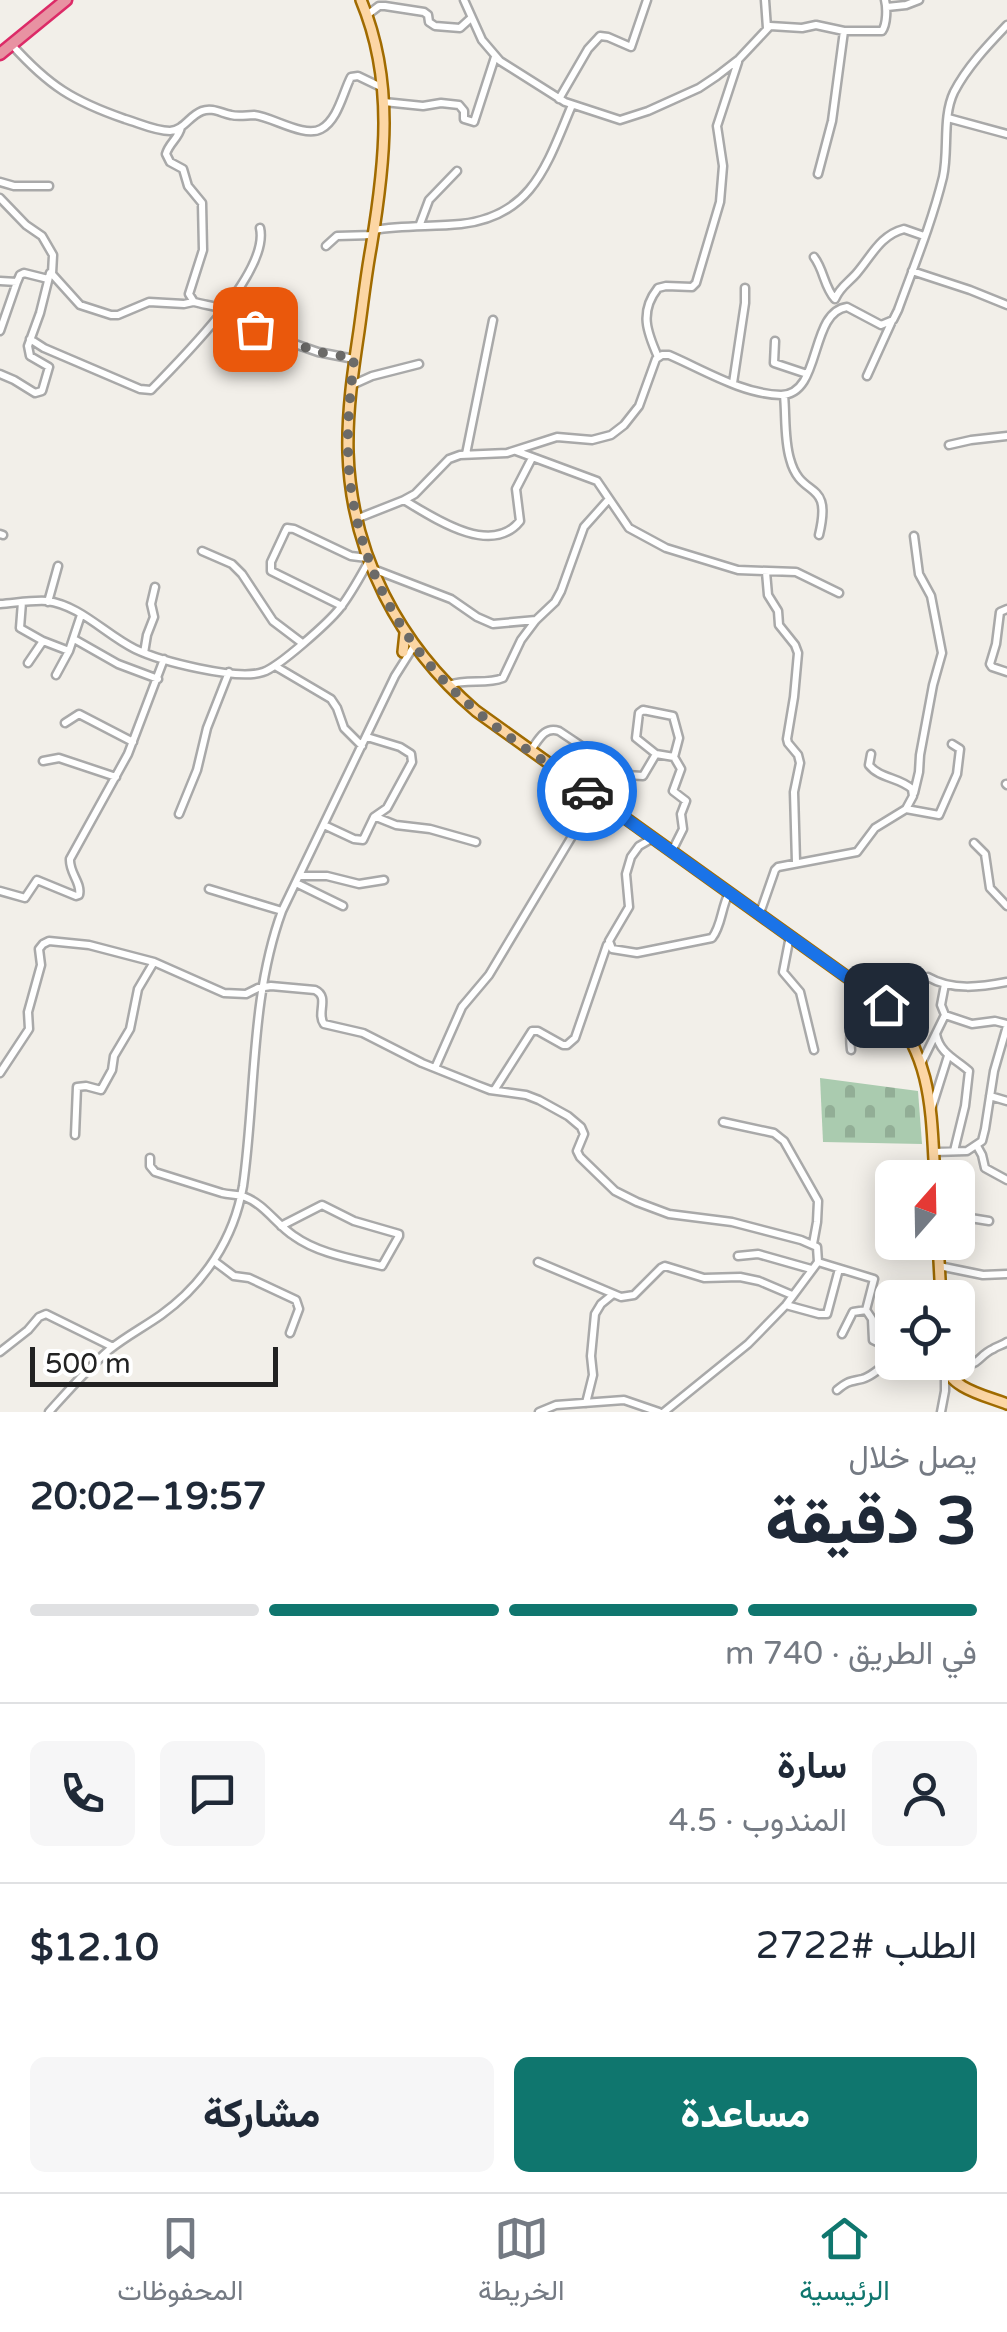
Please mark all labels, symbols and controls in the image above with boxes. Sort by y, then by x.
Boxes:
pin [213,287,298,372]
icon: bag [228,302,283,357]
courier [537,741,637,841]
icon: car [560,764,615,819]
pin [844,963,929,1048]
icon: home [859,978,914,1033]
north arrow [875,1160,975,1260]
map controls [875,1160,975,1380]
button: locate [875,1280,975,1380]
scale bar [30,1342,278,1386]
text: 500 m [45,1347,131,1381]
text: يصل خلال [849,1439,977,1477]
text: 19:57–20:02 [30,1474,267,1520]
text: 3 دقيقة [765,1483,977,1562]
text: في الطريق · 740 m [725,1635,977,1673]
button: phone [30,1741,135,1846]
button: chat [160,1741,265,1846]
button: person [872,1741,977,1846]
text: سارة [777,1743,847,1789]
text: المندوب · 4.5 [669,1802,847,1840]
text: الطلب #2722 [756,1923,977,1969]
text: $12.10 [30,1925,159,1971]
button: مشاركة [30,2057,494,2172]
button: مساعدة [514,2057,977,2172]
tab: المحفوظات [117,2211,243,2315]
tab: الخريطة [478,2211,565,2315]
tab: الرئيسية [799,2211,890,2315]

